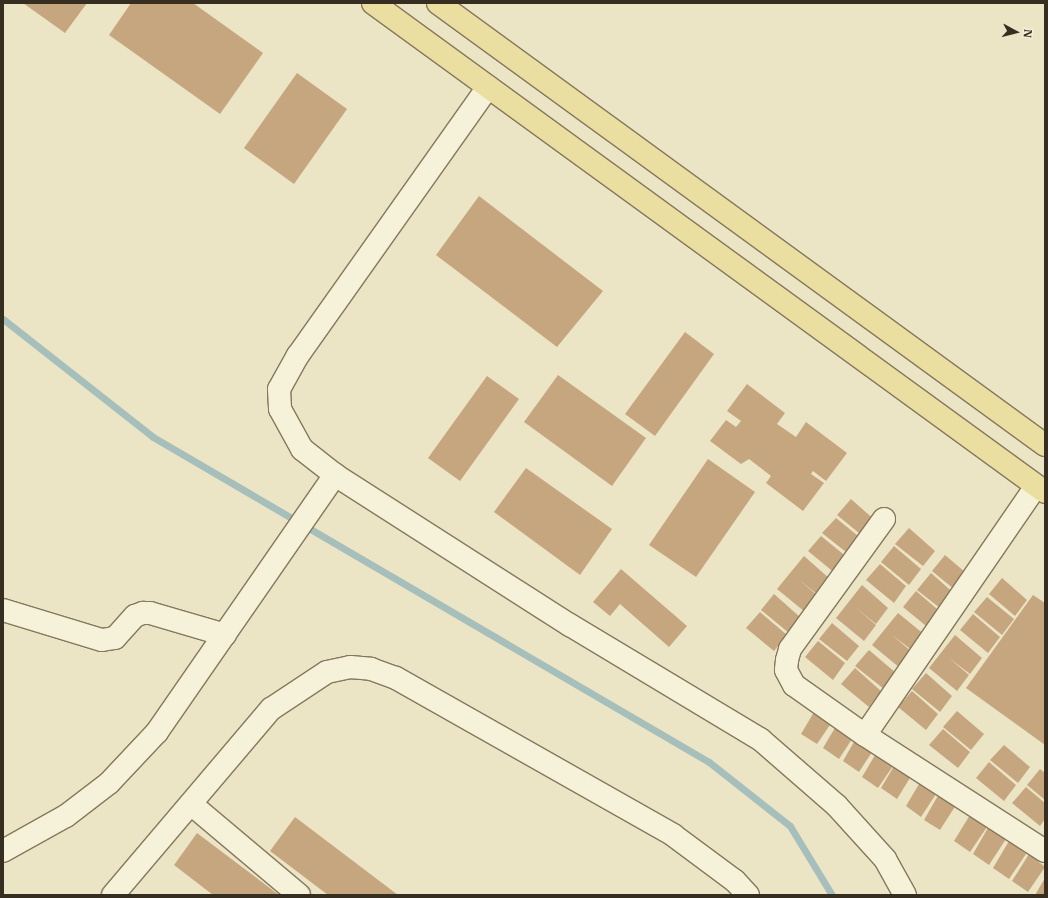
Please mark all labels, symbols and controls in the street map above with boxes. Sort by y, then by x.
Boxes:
north arrow [996,12,1036,52]
text: N [1020,28,1035,39]

